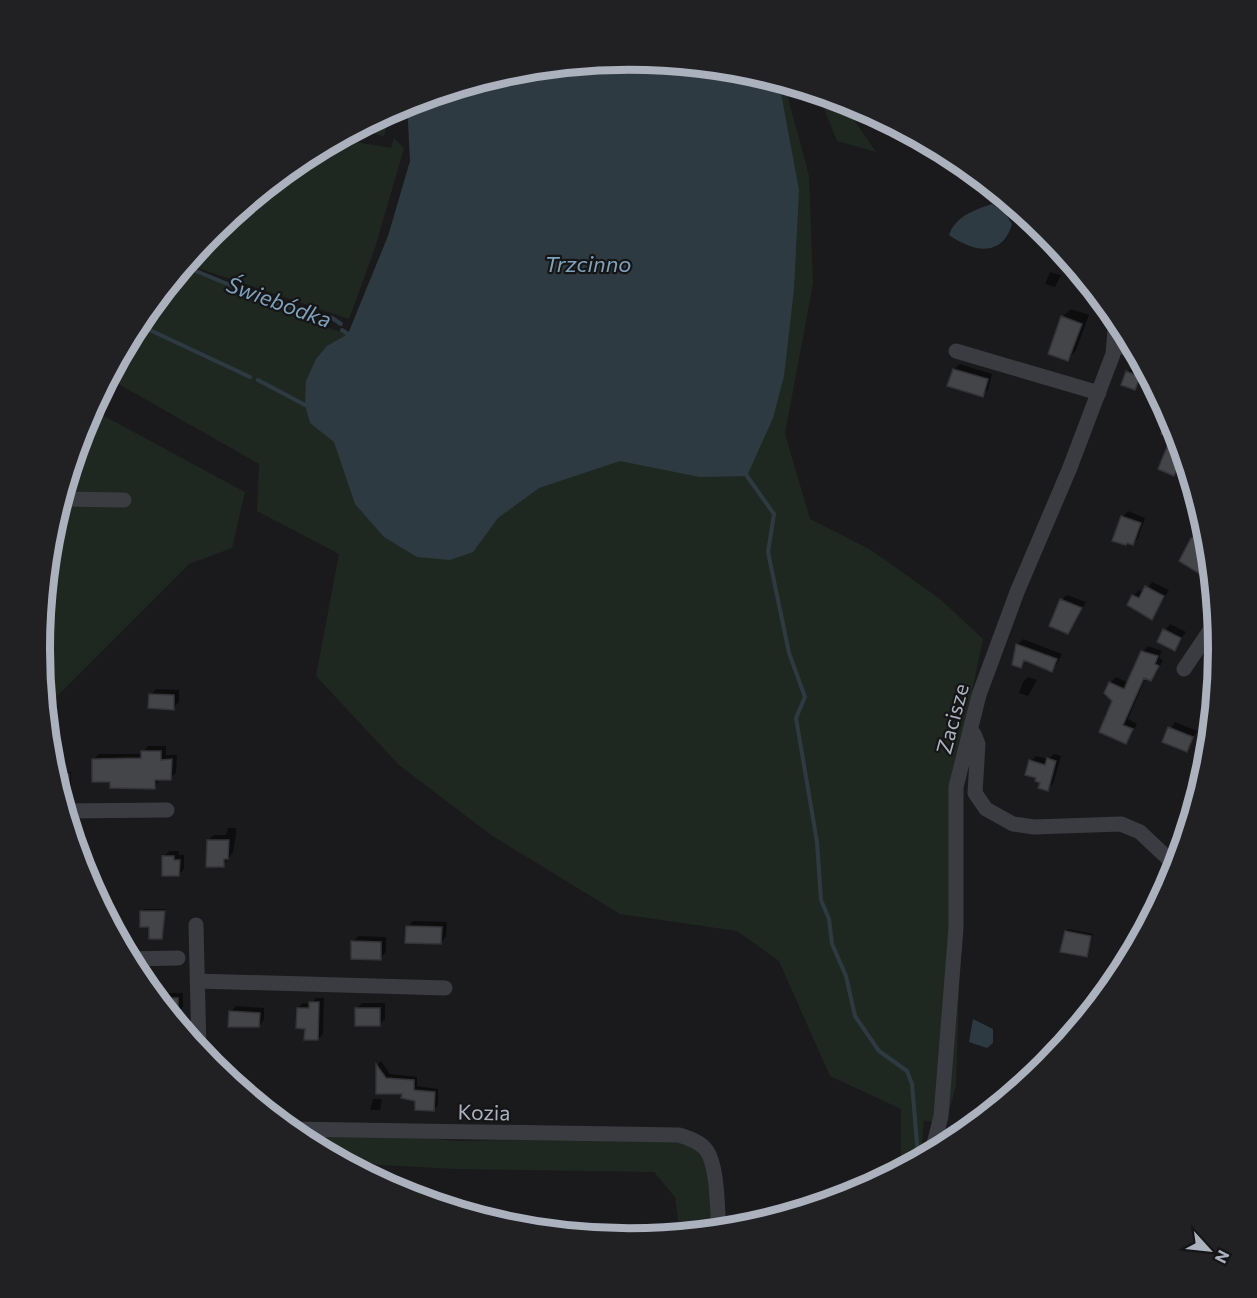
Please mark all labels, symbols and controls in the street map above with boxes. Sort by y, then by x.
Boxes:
water label: Trzcinno [545,250,631,277]
water label: Świebódka [223,270,335,333]
street label: Zacisze [930,681,973,757]
street label: Kozia [457,1099,511,1124]
north arrow [1179,1220,1239,1280]
text: N [1212,1247,1234,1267]

